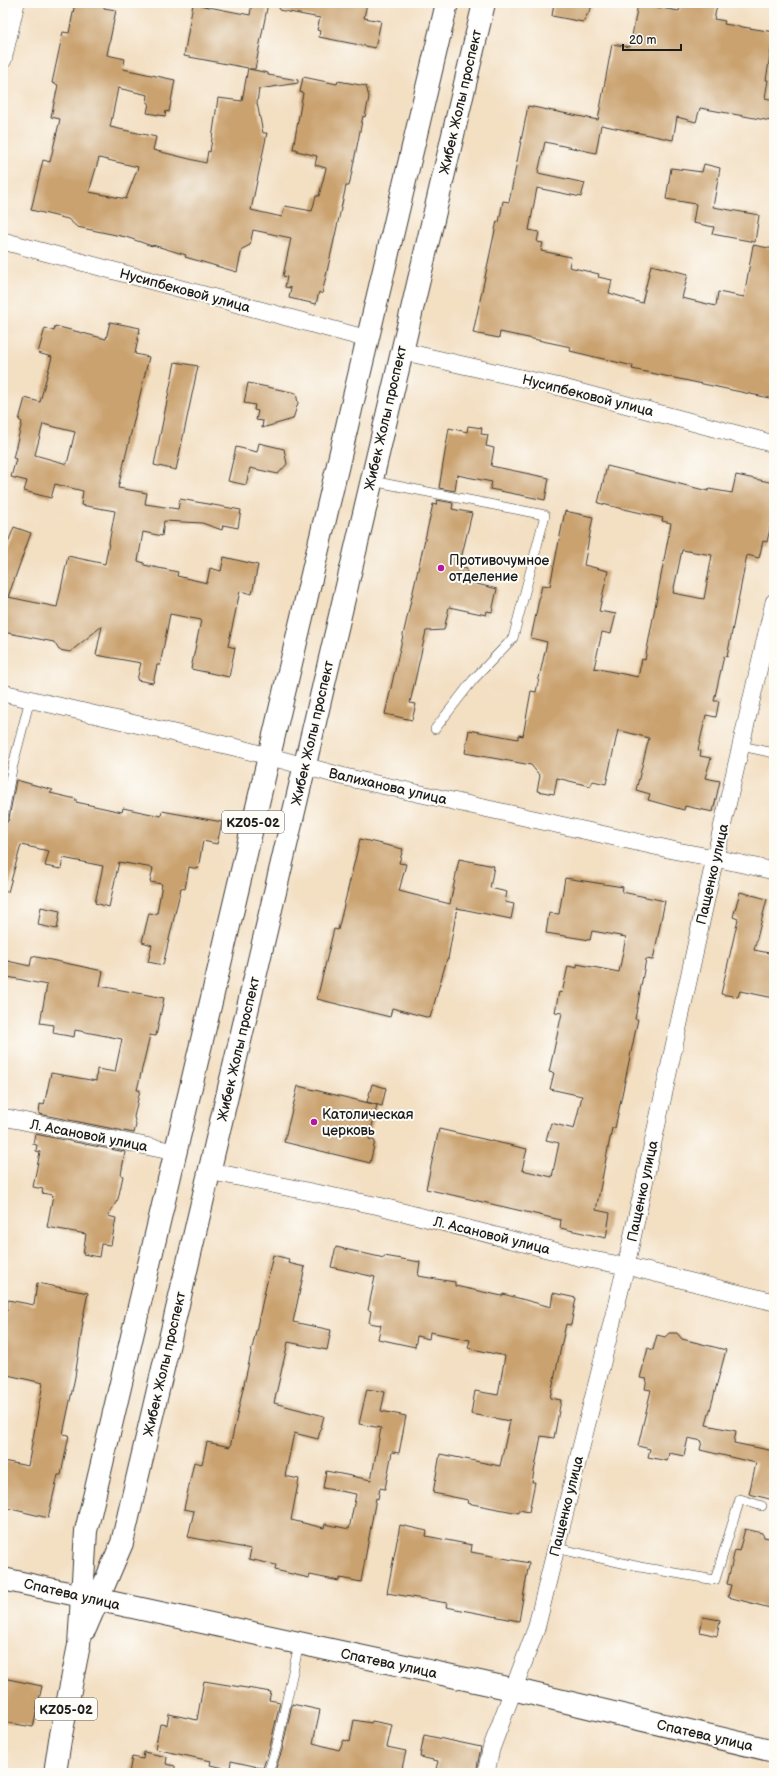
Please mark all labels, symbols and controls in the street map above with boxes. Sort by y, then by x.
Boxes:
scale bar [623,26,681,52]
street label: Жибек Жолы проспект [436,28,486,176]
text: 20 m [629,33,656,48]
street label: Нусипбековой улица [118,265,253,316]
street label: Жибек Жолы проспект [361,344,411,492]
street label: Нусипбековой улица [520,371,656,420]
place label: Противочумное отделение [449,552,550,585]
marker: Противочумное отделение [436,563,446,573]
street label: Жибек Жолы проспект [288,659,338,807]
street label: Валиханова улица [327,765,449,809]
road number: KZ05-02 [222,811,284,833]
street label: Пащенко улица [693,821,733,926]
street label: Жибек Жолы проспект [214,975,264,1123]
place label: Католическая церковь [322,1106,414,1139]
street label: Л. Асановой улица [28,1116,150,1155]
marker: Католическая церковь [309,1117,319,1127]
street label: Пащенко улица [623,1138,662,1243]
street label: Л. Асановой улица [431,1213,553,1258]
street label: Жибек Жолы проспект [140,1290,190,1438]
street label: Пащенко улица [546,1453,587,1558]
street label: Спатева улица [22,1575,122,1614]
street label: Спатева улица [339,1645,439,1682]
road number: KZ05-02 [35,1698,97,1720]
street label: Спатева улица [655,1716,755,1755]

